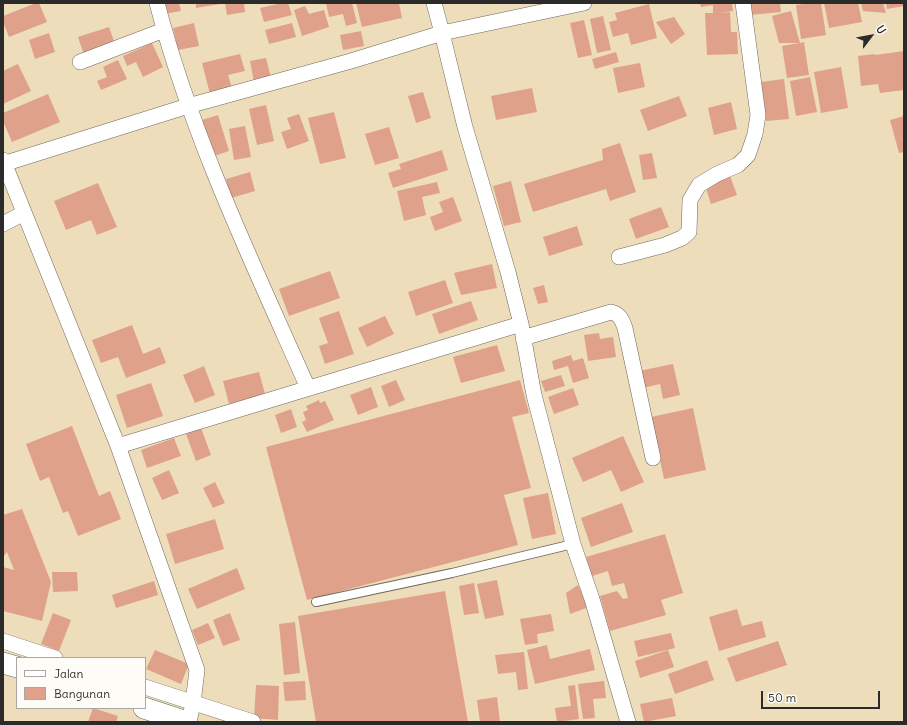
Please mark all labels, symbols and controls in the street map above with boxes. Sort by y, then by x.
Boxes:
north arrow [851,16,891,56]
text: U [873,23,889,37]
legend [16,657,146,709]
text: Jalan [54,666,83,681]
scale bar [763,683,882,709]
text: Bangunan [54,686,110,701]
text: 50 m [768,690,796,705]

